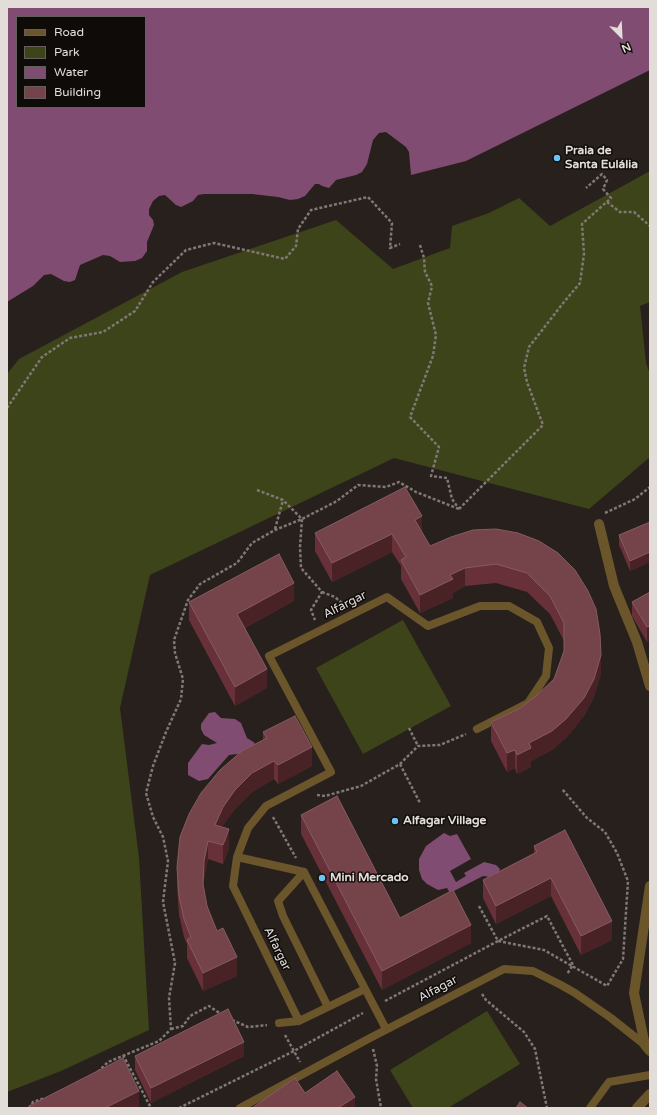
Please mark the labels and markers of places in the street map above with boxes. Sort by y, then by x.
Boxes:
place label: Praia de Santa Eulália [565,144,638,172]
marker: Praia de Santa Eulália [552,153,562,163]
place label: Alfagar Village [403,814,486,828]
marker: Alfagar Village [390,816,400,826]
place label: Mini Mercado [330,871,409,885]
marker: Mini Mercado [317,873,327,883]

